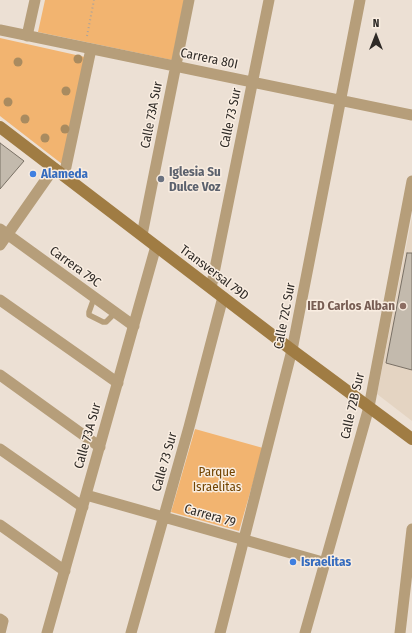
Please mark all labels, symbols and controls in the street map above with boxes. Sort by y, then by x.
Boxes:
north arrow [356,16,396,56]
text: N [373,17,379,30]
street label: Carrera 80I [179,45,239,73]
street label: Calle 73A Sur [138,80,166,150]
street label: Calle 73 Sur [217,87,245,149]
place label: Iglesia Su Dulce Voz [169,164,221,195]
place label: Alameda [41,166,88,182]
marker: Alameda [28,169,38,179]
marker: Iglesia Su Dulce Voz [156,174,166,184]
street label: Transversal 79D [177,242,251,304]
street label: Carrera 79C [46,243,104,291]
street label: Calle 72C Sur [271,282,299,350]
place label: IED Carlos Alban [307,298,395,314]
marker: IED Carlos Alban [398,301,408,311]
street label: Calle 72B Sur [338,371,368,441]
street label: Calle 73A Sur [71,401,105,471]
street label: Calle 73 Sur [149,431,181,493]
park label: Parque Israelitas [193,464,241,495]
street label: Carrera 79 [182,501,238,531]
place label: Israelitas [301,554,351,570]
marker: Israelitas [288,557,298,567]

